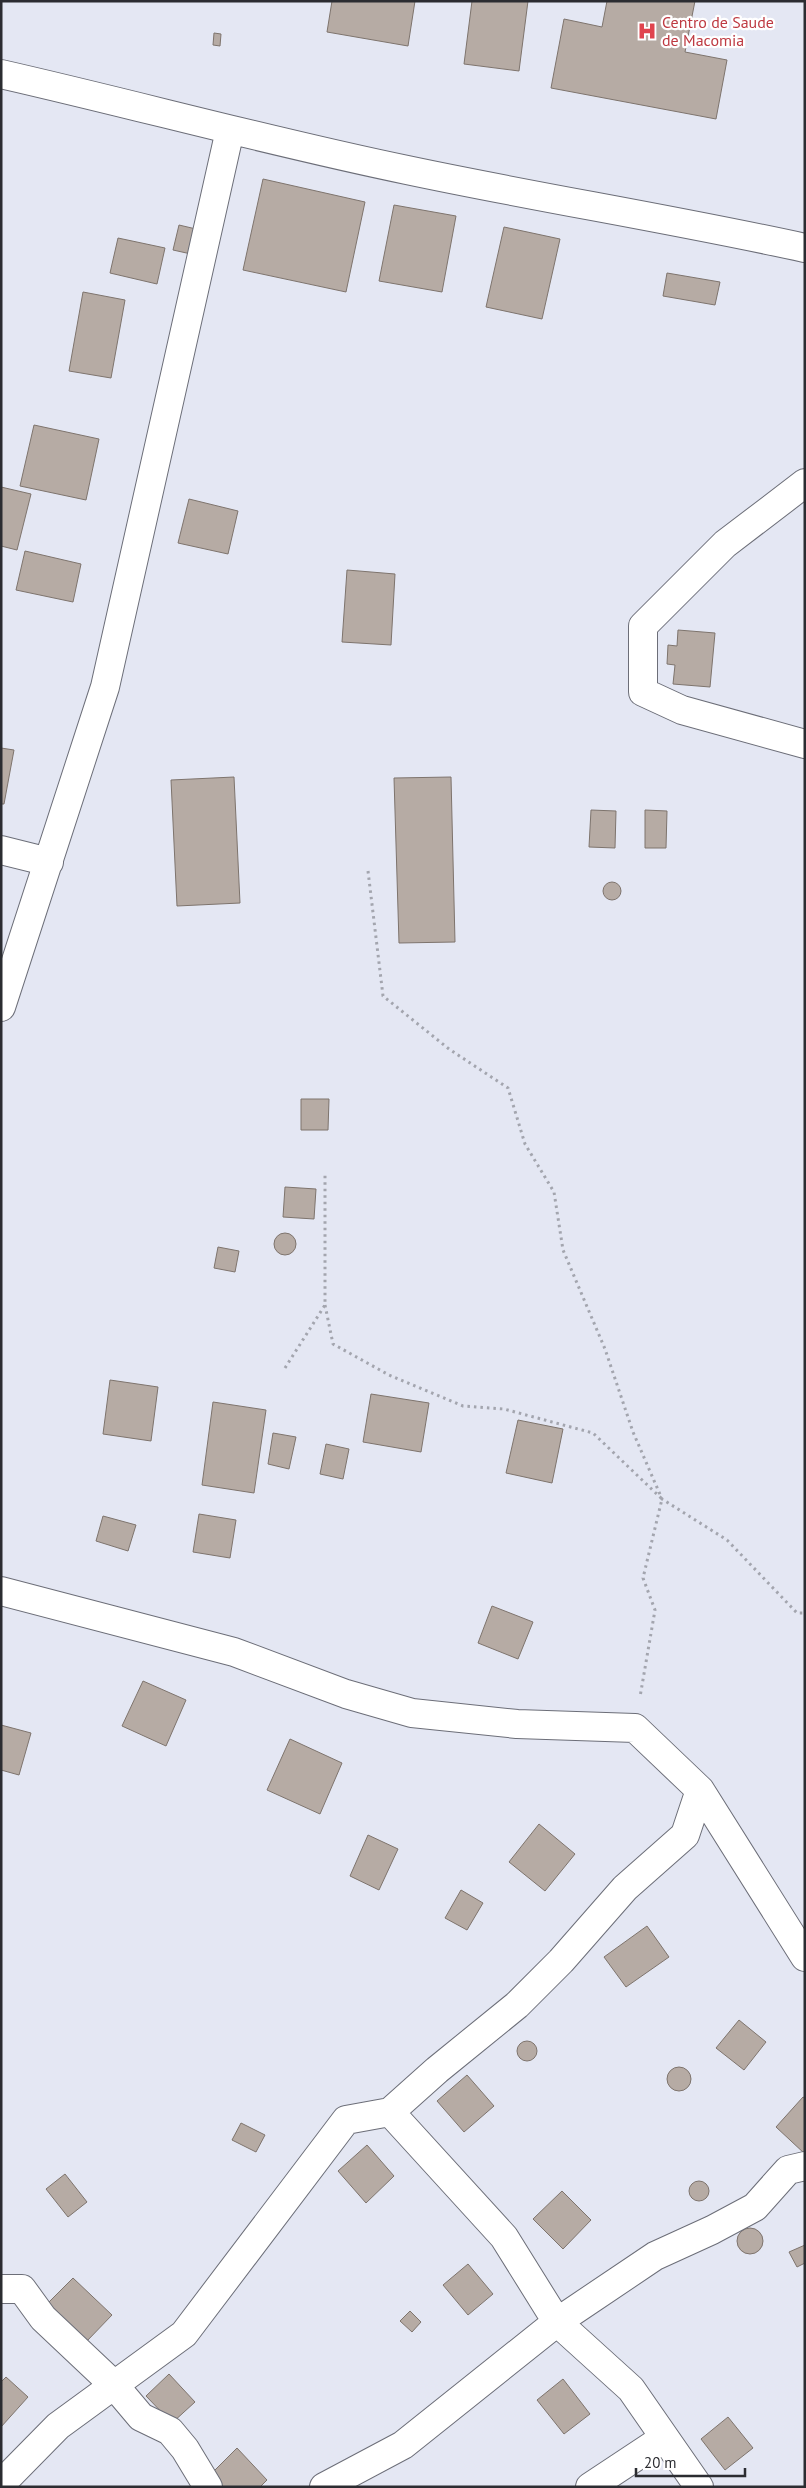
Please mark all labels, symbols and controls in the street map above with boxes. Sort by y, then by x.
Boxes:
place label: Centro de Saude de Macomia [662,12,774,50]
hospital icon: Centro de Saude de Macomia [636,20,658,42]
scale bar [636,2446,745,2478]
text: 20 m [644,2453,677,2472]

